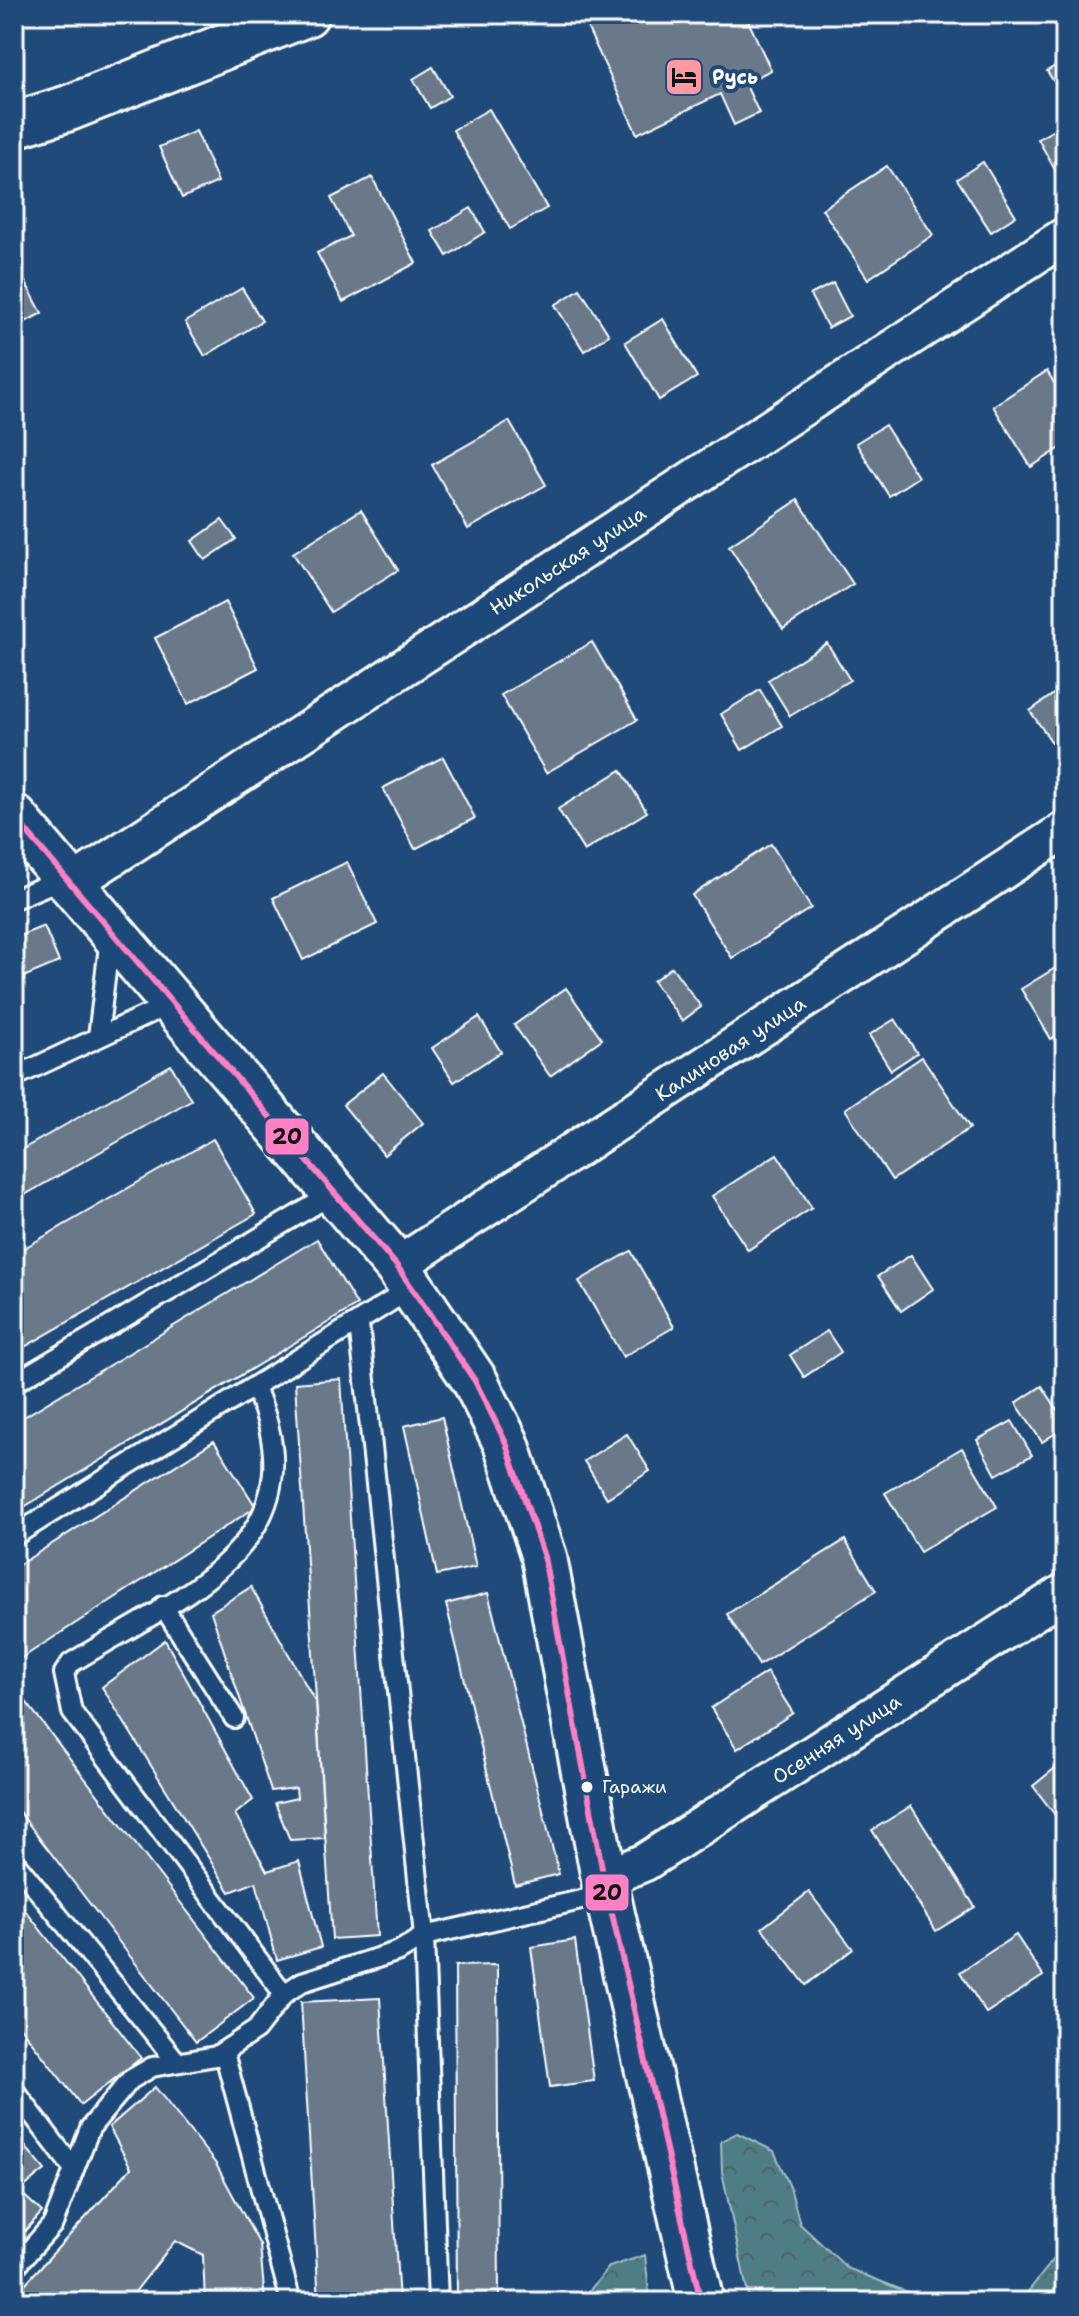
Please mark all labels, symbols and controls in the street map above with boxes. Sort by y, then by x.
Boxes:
hotel icon: Русь [663,56,705,98]
place label: Русь [712,64,758,90]
street label: Никольская улица [484,500,651,621]
street label: Калиновая улица [650,990,811,1107]
line badge: 20 [264,1117,310,1156]
text: 20 [272,1122,302,1151]
street label: Осенняя улица [767,1688,906,1790]
place label: Гаражи [602,1775,667,1799]
marker: Гаражи [579,1779,595,1795]
line badge: 20 [584,1873,630,1912]
text: 20 [592,1878,622,1907]

